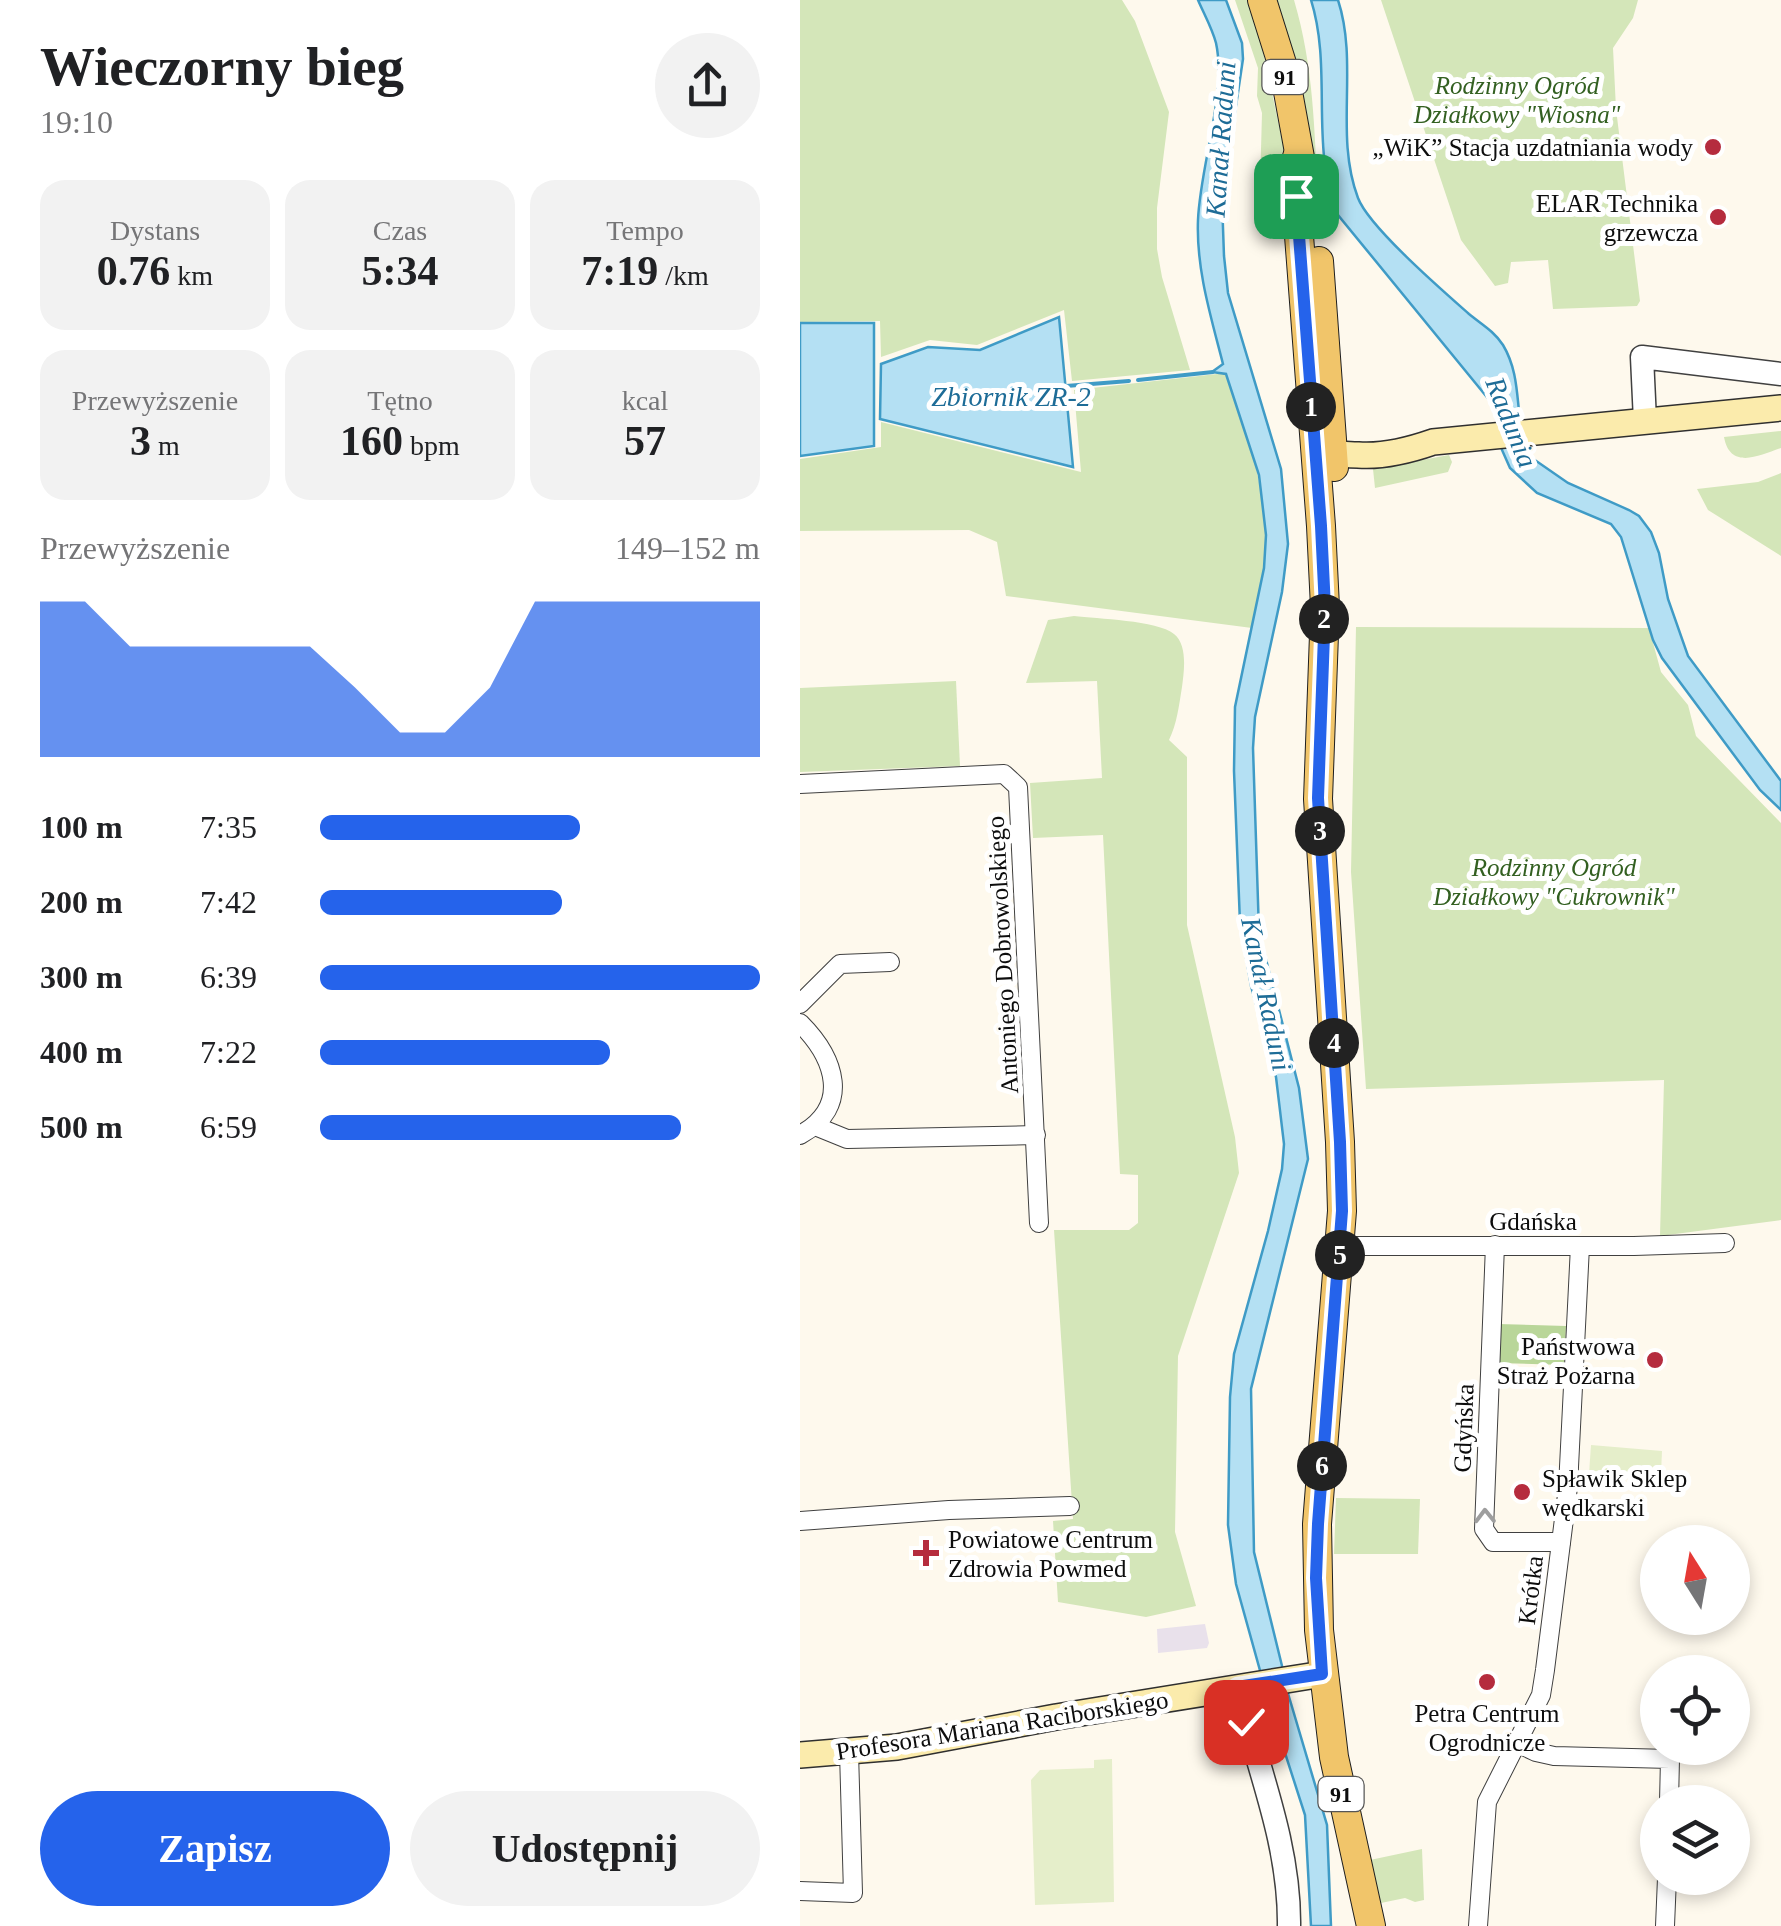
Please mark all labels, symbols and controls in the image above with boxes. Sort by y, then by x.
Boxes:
button: share [655,33,760,138]
text: Wieczorny bieg [40,36,404,97]
water label: Kanał Raduni [1200,60,1241,219]
road number: 91 [1262,60,1308,94]
park label: Rodzinny Ogród Działkowy "Wiosna" [1413,72,1621,128]
text: 19:10 [40,104,113,140]
place label: „WiK” Stacja uzdatniania wody [1373,134,1693,161]
marker: „WiK” Stacja uzdatniania wody [1702,136,1724,158]
pin [1254,154,1339,239]
icon: arrive [1269,169,1324,224]
place label: ELAR Technika grzewcza [1536,190,1698,246]
marker: ELAR Technika grzewcza [1707,206,1729,228]
text: Dystans [110,215,200,246]
text: Czas [373,215,427,246]
text: Tempo [606,215,684,246]
text: 0.76 [97,248,170,294]
text: 5:34 [362,248,439,294]
text: 7:19 [581,248,658,294]
text: km [170,260,213,291]
text: /km [658,260,709,291]
water label: Radunia [1479,371,1544,472]
water label: Zbiornik ZR-2 [931,381,1091,412]
pin: 1 [1286,382,1336,432]
text: Przewyższenie [72,385,238,416]
text: Tętno [367,385,433,416]
text: kcal [622,385,668,416]
text: 1 [1304,391,1318,422]
text: 3 [130,418,151,464]
text: 160 [340,418,403,464]
text: 57 [624,418,666,464]
text: m [151,430,180,461]
text: bpm [403,430,460,461]
text: Przewyższenie [40,530,230,566]
text: 149–152 m [615,530,760,566]
pin: 2 [1299,594,1349,644]
text: 2 [1317,603,1331,634]
pin: 3 [1295,806,1345,856]
text: 100 m [40,809,123,845]
text: 7:35 [200,809,257,845]
street label: Antoniego Dobrowolskiego [982,815,1023,1095]
text: 3 [1313,815,1327,846]
park label: Rodzinny Ogród Działkowy "Cukrownik" [1432,854,1675,910]
text: 200 m [40,884,123,920]
text: 7:42 [200,884,257,920]
water label: Kanał Raduni [1235,913,1298,1074]
text: 300 m [40,959,123,995]
text: 6:39 [200,959,257,995]
pin: 4 [1309,1018,1359,1068]
text: 4 [1327,1027,1341,1058]
text: 400 m [40,1034,123,1070]
text: 7:22 [200,1034,257,1070]
text: 500 m [40,1109,123,1145]
text: 6:59 [200,1109,257,1145]
street label: Gdańska [1489,1208,1577,1235]
pin: 5 [1315,1230,1365,1280]
text: 5 [1333,1239,1347,1270]
place label: Państwowa Straż Pożarna [1497,1333,1635,1389]
marker: Państwowa Straż Pożarna [1644,1349,1666,1371]
street label: Gdyńska [1448,1383,1479,1473]
pin: 6 [1297,1441,1347,1491]
text: 6 [1315,1450,1329,1481]
place label: Spławik Sklep wędkarski [1542,1465,1687,1521]
marker: Spławik Sklep wędkarski [1511,1481,1533,1503]
one-way arrow [1474,1507,1496,1522]
north arrow [1640,1525,1750,1635]
map controls [1640,1525,1750,1895]
place label: Powiatowe Centrum Zdrowia Powmed [948,1526,1153,1582]
marker: Powiatowe Centrum Zdrowia Powmed [913,1540,939,1566]
street label: Krótka [1513,1554,1548,1626]
button: locate [1640,1655,1750,1765]
marker: Petra Centrum Ogrodnicze [1476,1671,1498,1693]
pin [1204,1680,1289,1765]
street label: Profesora Mariana Raciborskiego [834,1686,1170,1765]
icon: check [1219,1695,1274,1750]
place label: Petra Centrum Ogrodnicze [1414,1700,1560,1756]
road number: 91 [1318,1777,1364,1811]
button: layers [1640,1785,1750,1895]
button: Zapisz [40,1791,390,1906]
button: Udostępnij [410,1791,760,1906]

